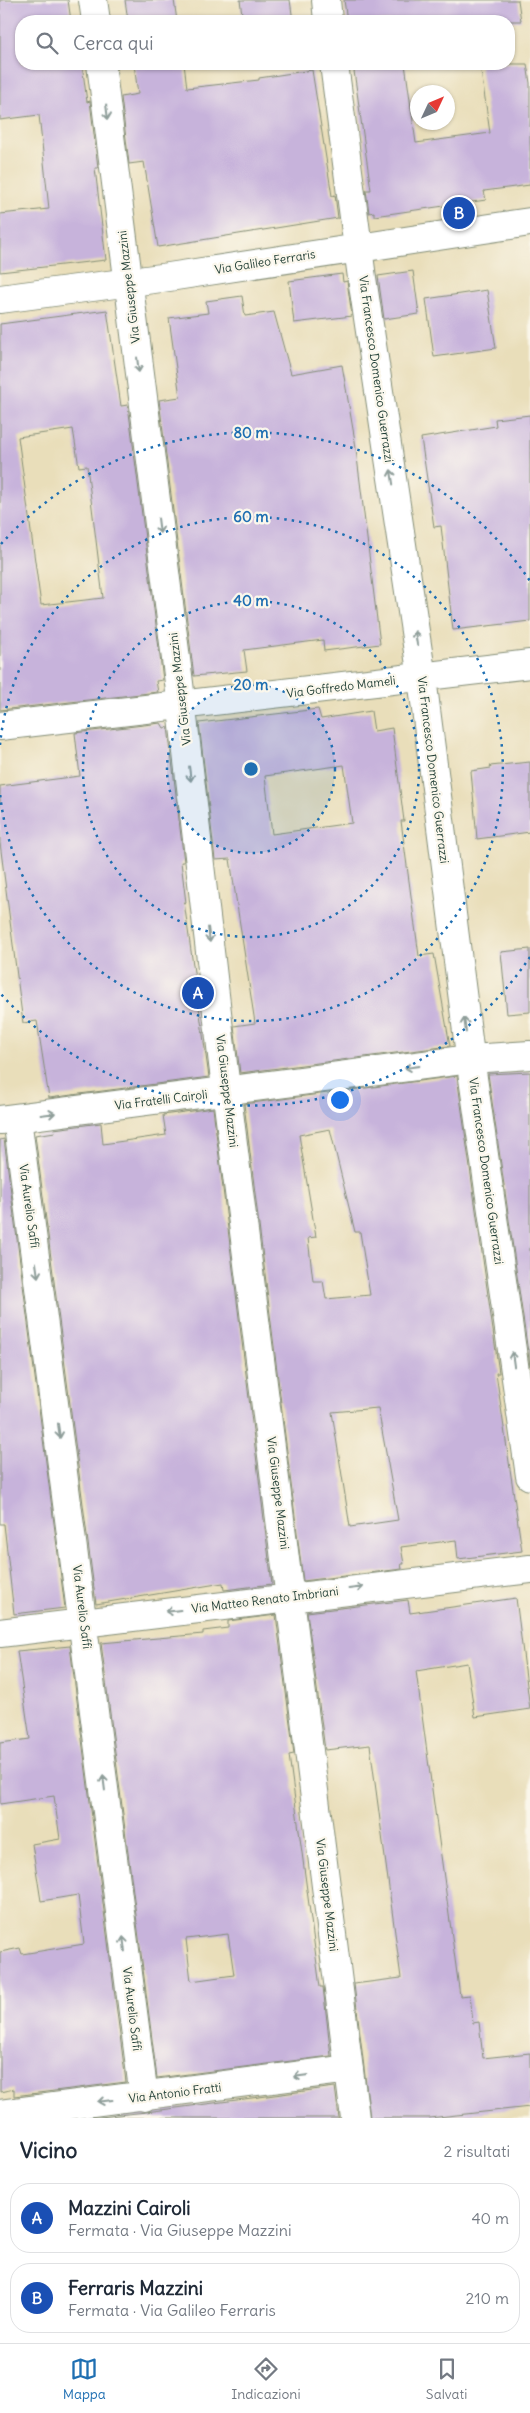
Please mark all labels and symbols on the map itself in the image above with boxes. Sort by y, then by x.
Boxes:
north arrow [410,85,455,130]
one-way arrow [102,104,112,120]
pin: B [443,194,475,232]
street label: Via Giuseppe Mazzini [114,230,143,344]
street label: Via Galileo Ferraris [214,246,316,277]
street label: Via Francesco Domenico Guerrazzi [356,275,397,463]
one-way arrow [134,356,144,372]
text: 80 m [233,423,269,442]
one-way arrow [387,470,397,486]
text: 60 m [233,507,269,526]
one-way arrow [154,518,164,534]
text: 40 m [233,591,269,610]
one-way arrow [411,630,421,646]
street label: Via Giuseppe Mazzini [165,632,194,746]
street label: Via Goffredo Mameli [286,672,396,701]
text: 20 m [234,675,268,694]
street label: Via Francesco Domenico Guerrazzi [415,676,452,864]
centre of rings [242,760,260,778]
one-way arrow [185,766,195,782]
one-way arrow [204,927,214,943]
pin: A [182,974,214,1012]
one-way arrow [460,1017,470,1033]
street label: Via Giuseppe Mazzini [213,1034,242,1148]
one-way arrow [404,1062,420,1072]
street label: Via Francesco Domenico Guerrazzi [466,1077,507,1265]
street label: Via Fratelli Cairoli [114,1086,208,1113]
your location [327,1087,353,1113]
one-way arrow [40,1109,56,1119]
street label: Via Aurelio Saffi [16,1163,43,1249]
one-way arrow [32,1262,42,1278]
one-way arrow [508,1351,518,1367]
one-way arrow [54,1423,64,1439]
street label: Via Giuseppe Mazzini [264,1436,293,1550]
street label: Via Aurelio Saffi [70,1564,95,1650]
street label: Via Matteo Renato Imbriani [191,1583,339,1616]
one-way arrow [348,1583,364,1593]
one-way arrow [165,1606,181,1616]
one-way arrow [99,1775,109,1791]
street label: Via Giuseppe Mazzini [313,1838,342,1952]
one-way arrow [119,1937,129,1953]
street label: Via Aurelio Saffi [120,1966,145,2052]
one-way arrow [293,2071,309,2081]
street label: Via Antonio Fratti [128,2079,222,2106]
one-way arrow [98,2097,114,2107]

